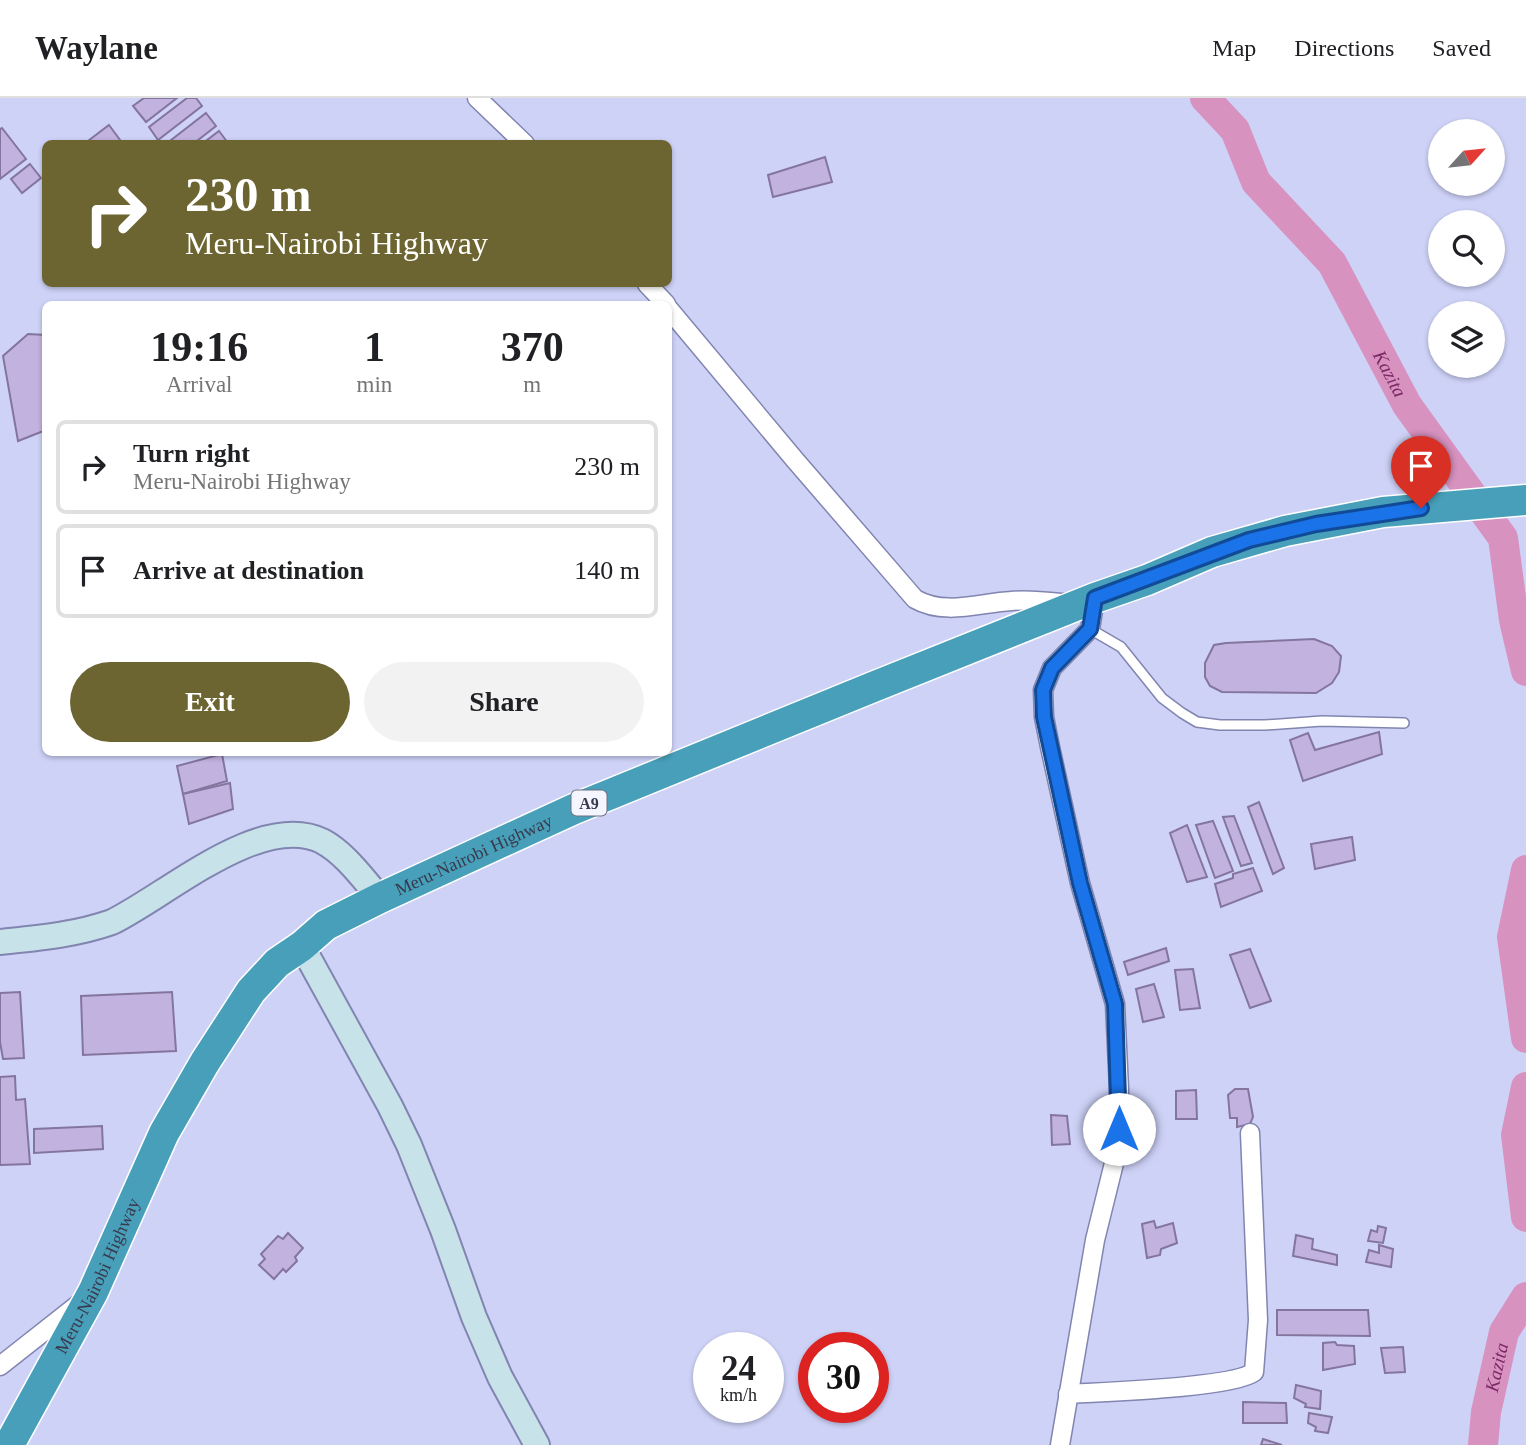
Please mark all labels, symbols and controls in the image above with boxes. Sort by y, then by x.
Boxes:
text: Waylane [35,30,158,66]
text: Map [1212,35,1256,61]
text: Directions [1294,35,1394,61]
text: Saved [1432,35,1491,61]
north arrow [1428,119,1505,196]
map controls [1428,119,1505,378]
text: 230 m [185,167,312,222]
icon: right [70,168,161,259]
button: search [1428,210,1505,287]
text: Meru-Nairobi Highway [185,225,488,261]
button: layers [1428,301,1505,378]
text: 19:16 [150,324,248,370]
text: 1 [364,324,385,370]
text: 370 [501,324,564,370]
water label: Kazita [1369,346,1411,400]
text: Arrival [166,372,233,397]
text: min [357,372,392,397]
text: m [523,372,541,397]
pin [1391,436,1451,508]
text: Turn right [133,439,250,468]
icon: arrive [1402,447,1440,485]
icon: right [74,448,112,486]
text: 230 m [574,452,640,481]
text: Meru-Nairobi Highway [133,469,351,494]
icon: arrive [74,552,112,590]
text: Arrive at destination [133,556,364,585]
text: 140 m [574,556,640,585]
button: Exit [70,662,350,742]
button: Share [364,662,644,742]
road number: A9 [572,790,606,816]
street label: Meru-Nairobi Highway [392,810,555,900]
position arrow [1082,1092,1156,1166]
street label: Meru-Nairobi Highway [51,1195,144,1357]
speed limit sign: 30 [798,1332,889,1423]
water label: Kazita [1480,1341,1512,1395]
text: 24 [721,1349,756,1388]
text: km/h [720,1385,757,1405]

